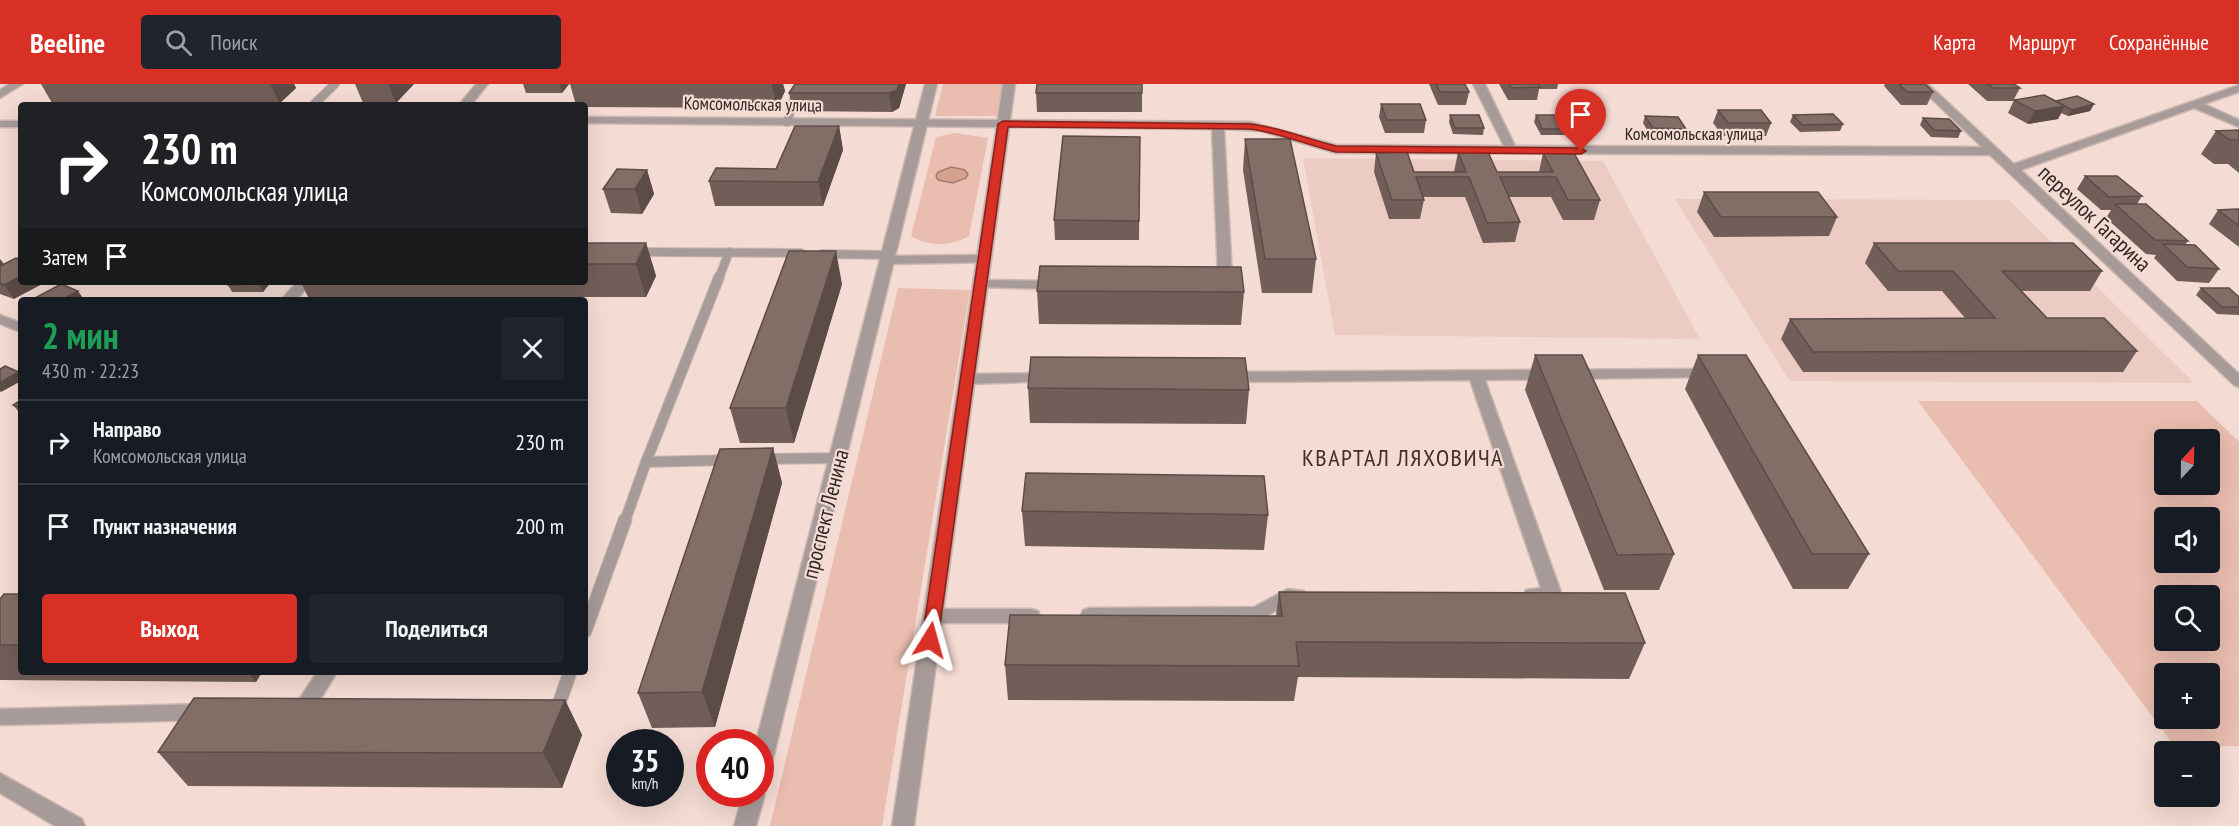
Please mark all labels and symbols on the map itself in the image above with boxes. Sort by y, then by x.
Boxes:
pin [1555,89,1606,151]
street label: Комсомольская улица [684,91,822,117]
street label: Комсомольская улица [1625,122,1763,145]
street label: переулок Гагарина [2033,159,2157,277]
north arrow [2154,429,2220,495]
district label: КВАРТАЛ ЛЯХОВИЧА [1302,442,1504,473]
street label: проспект Ленина [795,446,855,582]
position arrow [898,608,962,672]
speed limit sign: 40 [696,729,774,807]

